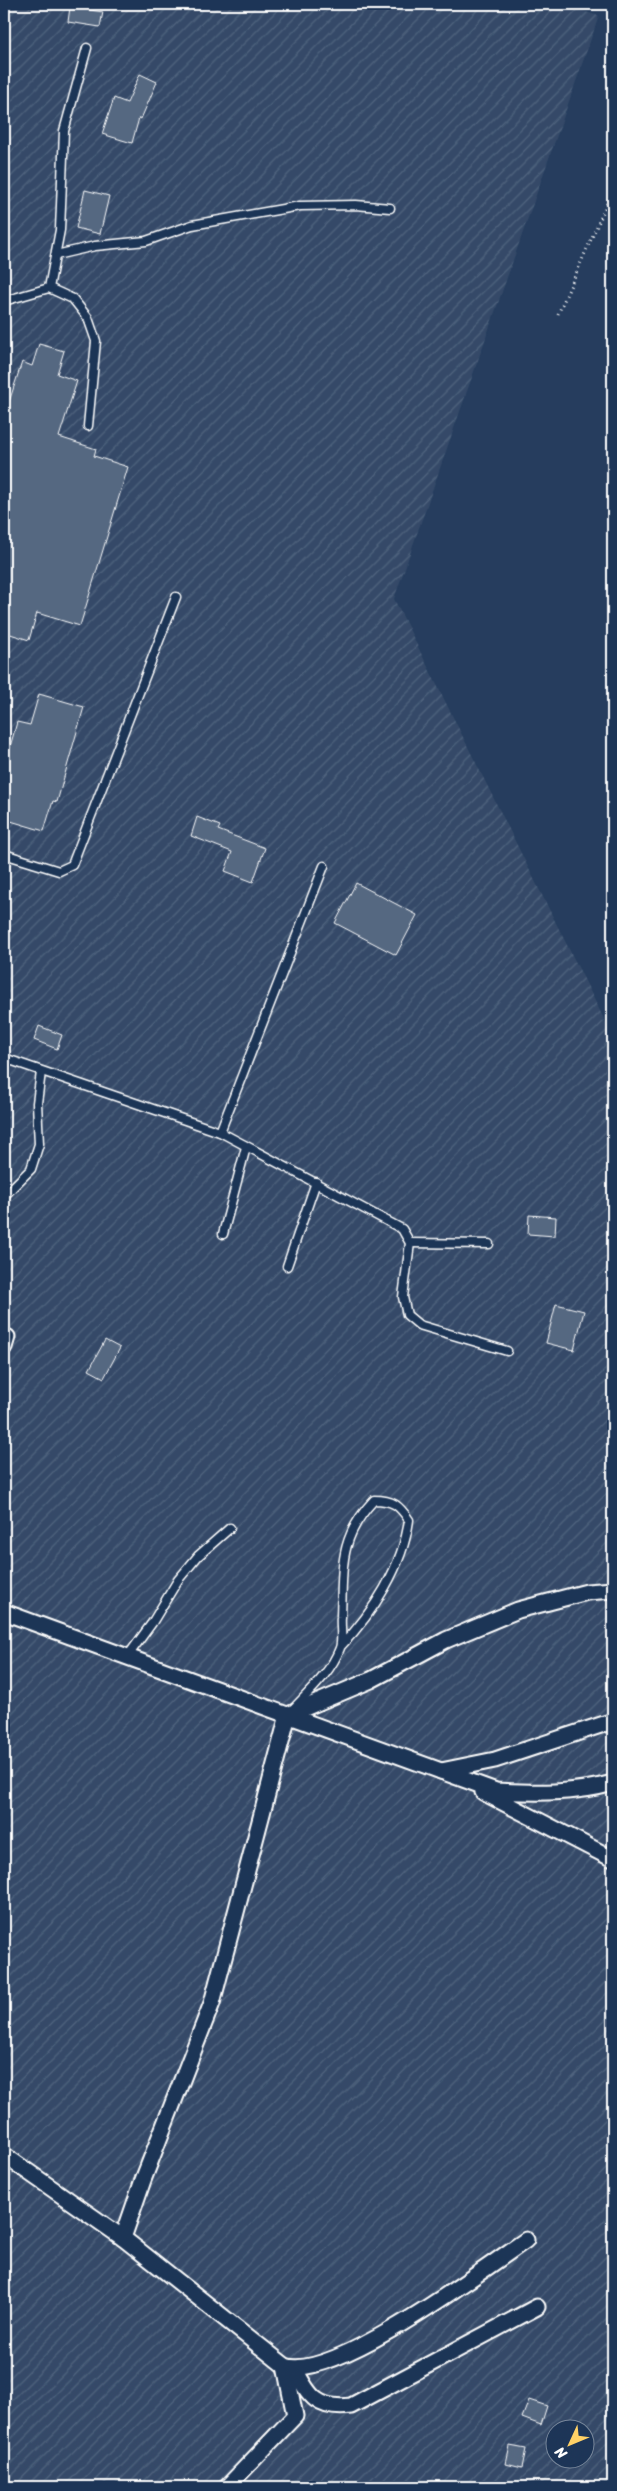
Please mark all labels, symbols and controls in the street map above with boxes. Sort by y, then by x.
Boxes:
north arrow [544,2418,594,2468]
text: N [548,2440,574,2466]

